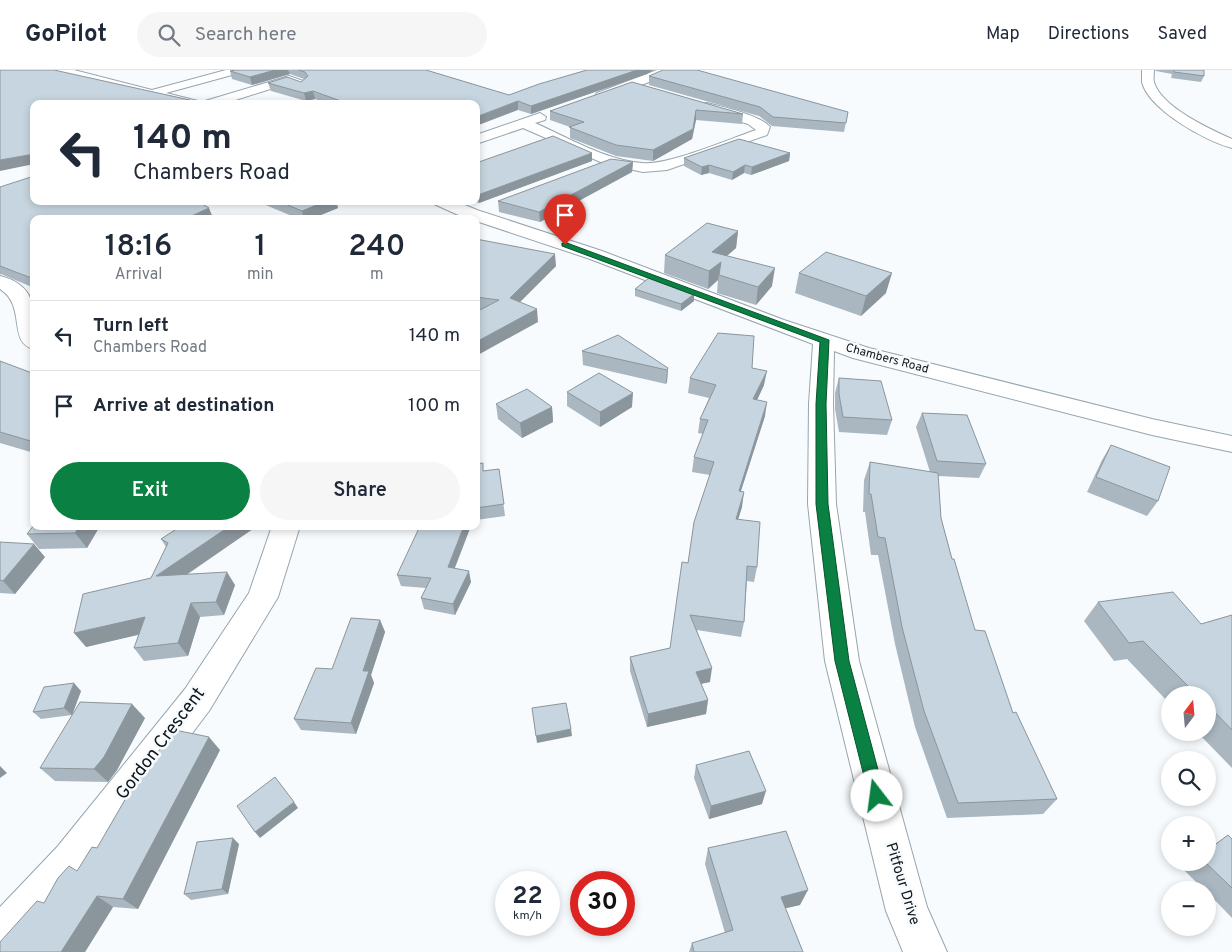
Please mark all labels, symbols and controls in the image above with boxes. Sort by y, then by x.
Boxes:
search box [137,12,487,57]
text: GoPilot [25,20,107,50]
icon: search [155,21,183,49]
text: Search here [195,23,296,47]
text: Map [986,23,1020,46]
text: Directions [1048,23,1130,46]
text: Saved [1158,23,1207,46]
text: 140 m [133,117,232,161]
icon: left [50,120,115,185]
text: Chambers Road [133,160,290,187]
pin [544,194,586,245]
icon: arrive [551,201,579,229]
text: 18:16 [105,229,172,266]
text: 1 [254,229,266,266]
text: 240 [348,229,405,266]
text: Arrival [115,265,162,285]
text: min [247,265,274,285]
text: m [370,265,384,285]
text: Turn left [93,314,169,338]
icon: left [50,322,78,350]
text: 140 m [409,324,460,348]
text: Chambers Road [93,338,207,358]
street label: Chambers Road [844,340,930,378]
icon: arrive [50,392,78,420]
text: Arrive at destination [93,394,274,418]
text: 100 m [408,394,460,418]
button: Exit [50,462,250,520]
button: Share [260,462,460,520]
street label: Gordon Crescent [111,683,211,805]
north arrow [1161,686,1216,741]
map controls [1161,686,1216,936]
button: search [1161,751,1216,806]
position arrow [850,769,902,821]
button: + [1161,816,1216,871]
street label: Pitfour Drive [880,840,924,928]
speed limit sign: 30 [570,871,635,936]
text: 22 [512,881,543,913]
button: − [1161,881,1216,936]
text: km/h [513,908,542,924]

